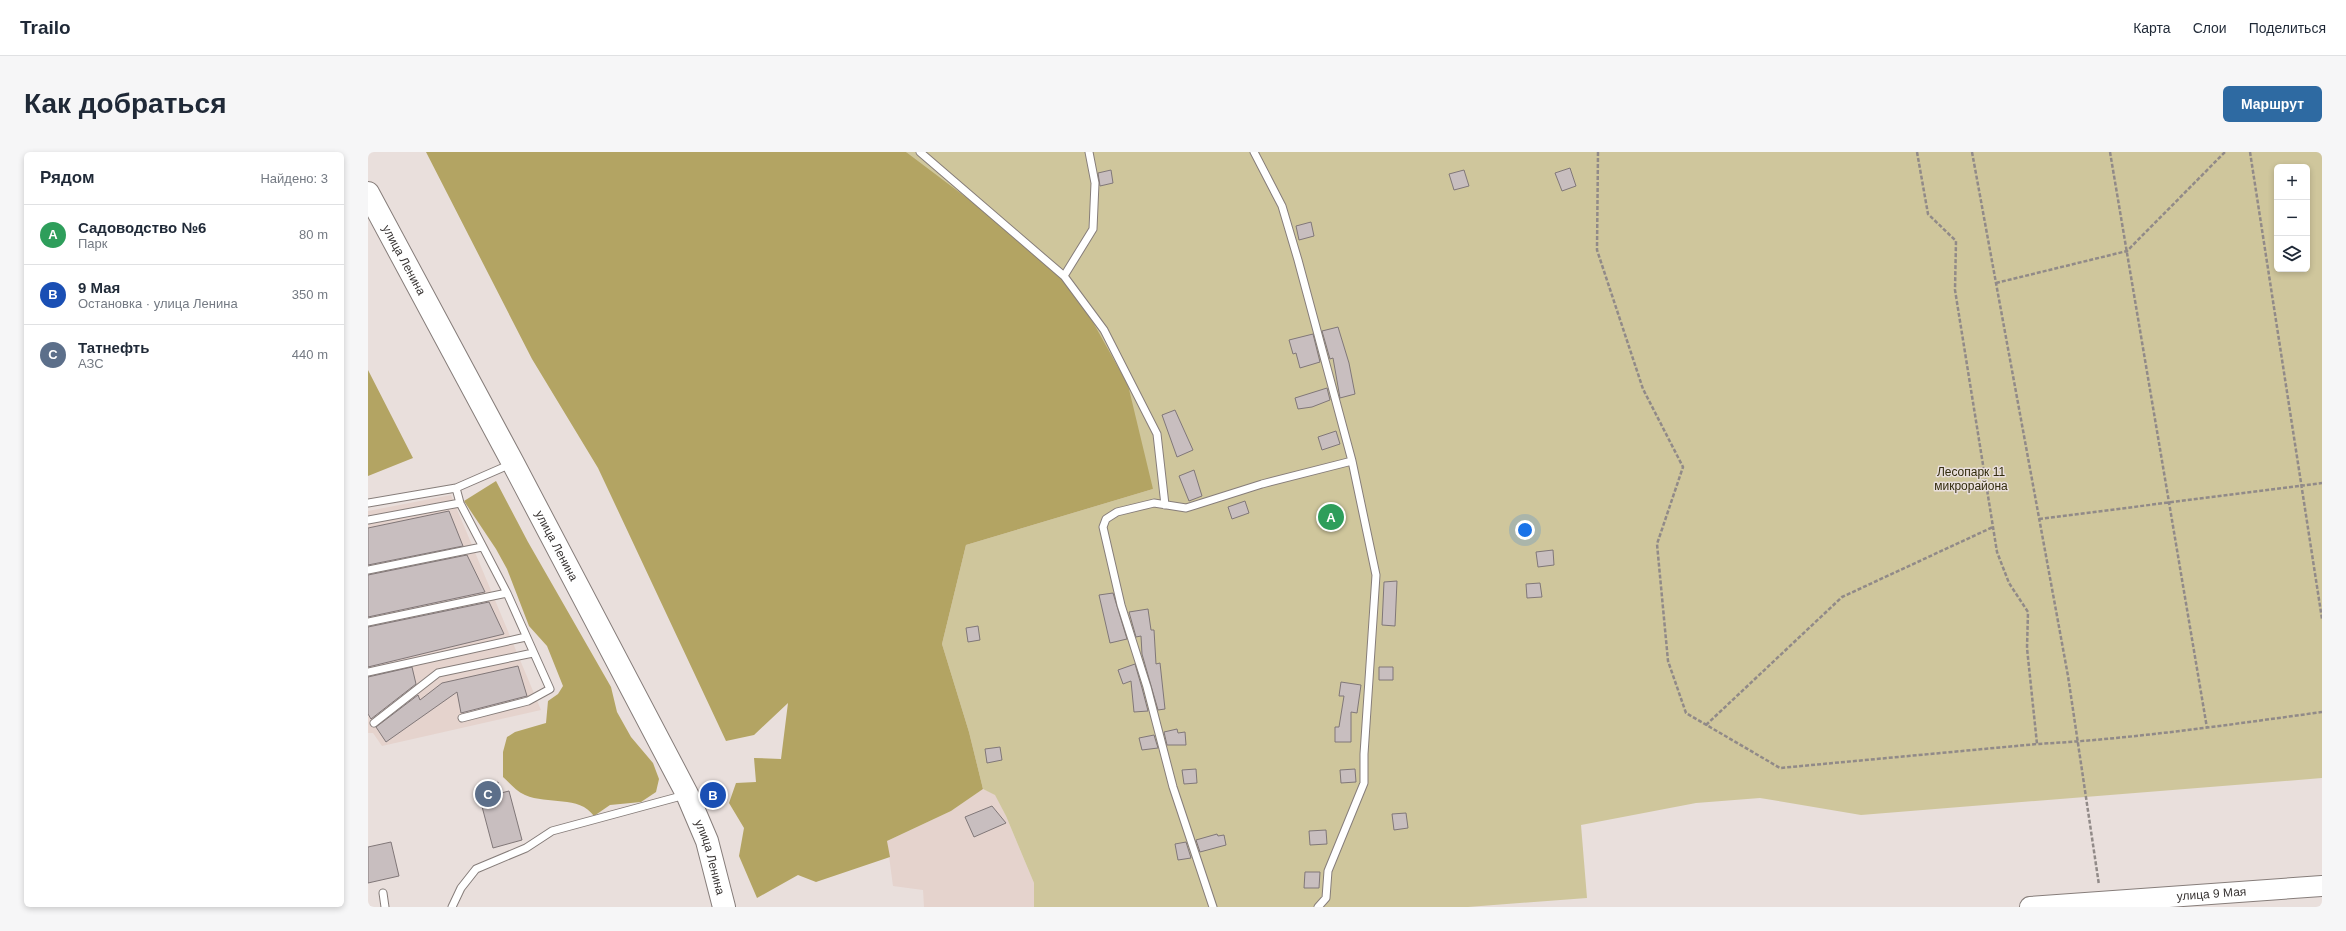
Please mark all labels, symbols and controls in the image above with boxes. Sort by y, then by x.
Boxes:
text: Trailo [20,17,71,38]
text: Карта [2133,20,2171,36]
text: Слои [2193,20,2227,36]
text: Поделиться [2249,20,2326,36]
button: Маршрут [2223,86,2322,122]
text: Как добраться [24,88,226,119]
map controls [2274,164,2310,272]
button: + [2274,164,2310,200]
text: Рядом [40,168,95,187]
text: Найдено: 3 [260,171,328,186]
button: − [2274,200,2310,236]
text: Садоводство №6 [78,219,206,236]
street label: улица Ленина [379,222,429,298]
text: A [48,227,58,242]
text: 80 m [299,227,328,242]
text: Парк [78,236,108,251]
button: layers [2274,236,2310,272]
text: 9 Мая [78,279,120,296]
text: B [48,287,58,302]
text: 350 m [292,287,328,302]
text: Остановка · улица Ленина [78,296,238,311]
text: Татнефть [78,339,149,356]
text: C [48,347,58,362]
text: 440 m [292,347,328,362]
text: АЗС [78,356,104,371]
park label: Лесопарк 11 микрорайона [1934,465,2008,493]
pin: A [1318,502,1344,532]
street label: улица Ленина [532,508,581,584]
your location [1515,520,1535,540]
pin: C [475,779,501,809]
pin: B [700,780,726,810]
street label: улица Ленина [692,818,728,897]
street label: улица 9 Мая [2176,884,2247,903]

